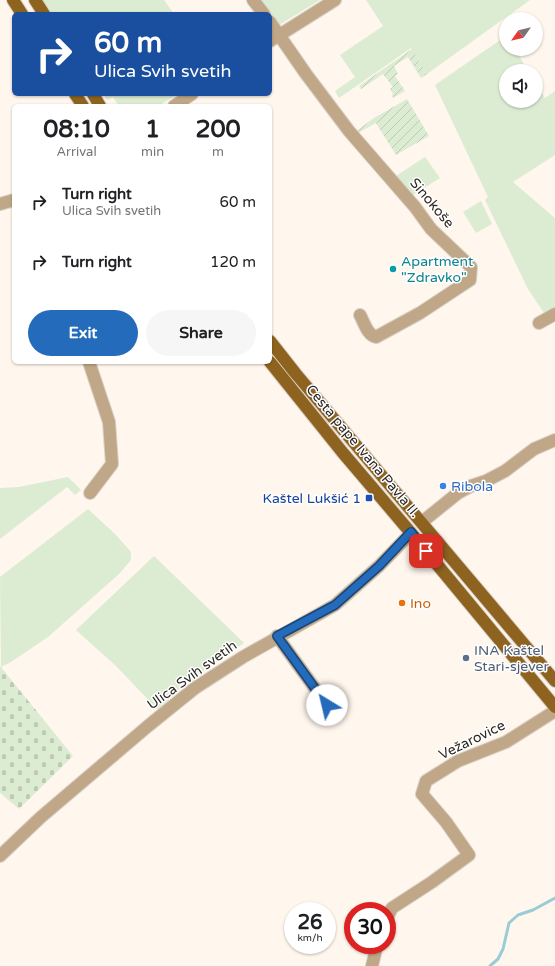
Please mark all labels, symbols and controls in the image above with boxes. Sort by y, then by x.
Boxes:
north arrow [499,12,543,56]
map controls [499,12,543,108]
text: 60 m [94,26,162,60]
icon: right [28,28,80,80]
text: Ulica Svih svetih [94,60,231,82]
button: sound [499,64,543,108]
text: 08:10 [43,115,110,144]
text: 1 [145,115,160,144]
text: 200 [195,115,241,144]
text: Arrival [56,144,97,160]
text: min [141,144,164,160]
text: m [212,144,224,160]
street label: Sinokoše [406,175,458,231]
text: Turn right [62,185,132,203]
icon: right [28,191,50,213]
text: 60 m [219,193,256,211]
text: Ulica Svih svetih [62,203,161,219]
icon: right [28,251,50,273]
text: Turn right [62,253,132,271]
text: 120 m [210,253,256,271]
place label: Apartment "Zdravko" [401,253,474,286]
marker: Apartment "Zdravko" [388,264,398,274]
button: Exit [28,310,138,356]
button: Share [146,310,256,356]
street label: Cesta pape Ivana Pavla II. [302,381,424,521]
place label: Ribola [451,478,493,495]
marker: Ribola [438,481,448,491]
place label: Kaštel Lukšić 1 [263,490,361,507]
marker: Kaštel Lukšić 1 [364,493,374,503]
pin [409,534,443,568]
icon: arrive [415,540,437,562]
place label: Ino [410,595,431,612]
marker: Ino [397,598,407,608]
street label: Ulica Svih svetih [144,637,240,713]
place label: INA Kaštel Stari-sjever [474,642,549,675]
marker: INA Kaštel Stari-sjever [461,653,471,663]
position arrow [306,684,348,726]
street label: Vežarovice [436,717,508,763]
speed limit sign: 30 [344,902,396,954]
text: 26 [297,911,323,935]
text: km/h [297,932,323,944]

